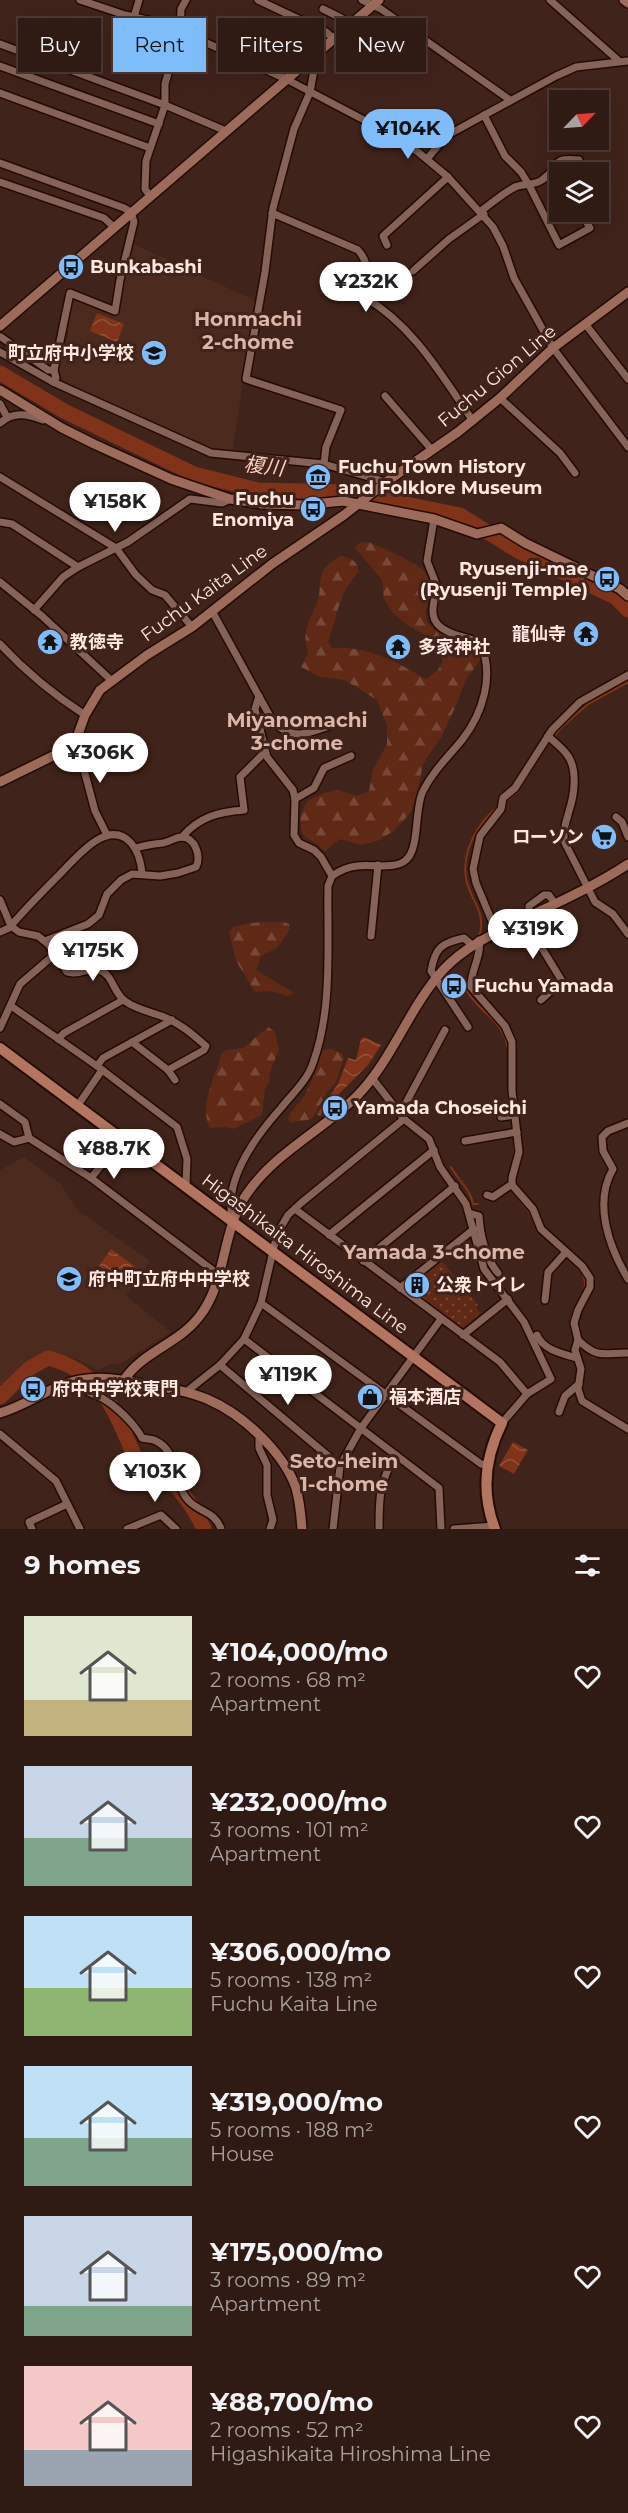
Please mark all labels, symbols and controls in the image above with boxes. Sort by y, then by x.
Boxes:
chip: Buy [18,18,101,72]
chip: Rent [113,18,206,72]
chip: Filters [218,18,324,72]
chip: New [336,18,426,72]
north arrow [549,90,609,150]
map controls [549,90,609,222]
pin: ¥104K [366,109,450,160]
text: ¥104K [375,116,441,140]
button: layers [549,162,609,222]
bus stop icon: Bunkabashi [56,252,86,282]
place label: Bunkabashi [90,256,202,278]
pin: ¥232K [324,262,408,313]
text: ¥232K [334,269,398,293]
district label: Honmachi 2-chome [194,307,302,354]
street label: Fuchu Gion Line [433,320,561,432]
school or university icon: 町立府中小学校 [139,338,169,368]
place label: 町立府中小学校 [8,342,134,364]
water label: 榎川 [243,452,287,481]
place label: Fuchu Town History and Folklore Museum [338,456,542,499]
museum icon: Fuchu Town History and Folklore Museum [303,462,333,492]
pin: ¥158K [73,482,157,533]
place label: Fuchu Enomiya [212,488,294,531]
text: ¥158K [83,489,147,513]
bus stop icon: Fuchu Enomiya [298,494,328,524]
street label: Fuchu Kaita Line [137,540,272,646]
place label: Ryusenji-mae (Ryusenji Temple) [420,558,588,601]
bus stop icon: Ryusenji-mae (Ryusenji Temple) [592,564,622,594]
temple icon: 龍仙寺 [571,619,601,649]
place label: 龍仙寺 [512,623,566,645]
temple icon: 教徳寺 [35,627,65,657]
place label: 教徳寺 [70,631,124,653]
temple icon: 多家神社 [383,632,413,662]
place label: 多家神社 [418,636,490,658]
district label: Miyanomachi 3-chome [227,708,367,755]
pin: ¥306K [58,733,142,784]
text: ¥306K [66,740,134,764]
supermarket icon: ローソン [589,822,619,852]
place label: ローソン [512,826,584,848]
pin: ¥319K [491,909,575,960]
text: ¥319K [502,916,564,940]
pin: ¥175K [51,931,135,982]
text: ¥175K [62,938,124,962]
bus stop icon: Fuchu Yamada [439,971,469,1001]
place label: Fuchu Yamada [474,975,614,997]
bus stop icon: Yamada Choseichi [320,1093,350,1123]
place label: Yamada Choseichi [353,1097,527,1119]
pin: ¥88.7K [65,1129,163,1180]
text: ¥88.7K [77,1136,151,1160]
street label: Higashikaita Hiroshima Line [197,1169,413,1339]
district label: Yamada 3-chome [342,1240,525,1264]
school or university icon: 府中町立府中中学校 [54,1264,84,1294]
place label: 府中町立府中中学校 [88,1268,250,1290]
building icon: 公衆トイレ [402,1270,432,1300]
place label: 公衆トイレ [436,1274,526,1296]
pin: ¥119K [246,1355,330,1406]
text: ¥119K [259,1362,317,1386]
bus stop icon: 府中中学校東門 [18,1374,48,1404]
place label: 府中中学校東門 [52,1378,178,1400]
shop icon: 福本酒店 [355,1382,385,1412]
place label: 福本酒店 [389,1386,461,1408]
district label: Seto-heim 1-chome [290,1449,398,1496]
pin: ¥103K [113,1452,197,1503]
text: ¥103K [123,1459,187,1483]
text: 9 homes [24,1549,141,1581]
icon: filters [571,1549,604,1582]
text: ¥104,000/mo [210,1636,388,1668]
icon: home [72,1640,144,1712]
icon: heart [571,1660,604,1693]
text: 2 rooms · 68 m² [210,1668,366,1692]
text: Apartment [210,1692,321,1716]
text: ¥232,000/mo [210,1786,387,1818]
icon: home [72,1790,144,1862]
icon: heart [571,1810,604,1843]
text: 3 rooms · 101 m² [210,1818,369,1842]
text: Apartment [210,1842,321,1866]
text: ¥306,000/mo [210,1936,391,1968]
icon: home [72,1940,144,2012]
icon: heart [571,1960,604,1993]
text: 5 rooms · 138 m² [210,1968,372,1992]
text: Fuchu Kaita Line [210,1992,378,2016]
text: ¥319,000/mo [210,2086,383,2118]
icon: home [72,2090,144,2162]
icon: heart [571,2110,604,2143]
text: 5 rooms · 188 m² [210,2118,374,2142]
text: House [210,2142,274,2166]
text: ¥175,000/mo [210,2236,383,2268]
icon: home [72,2240,144,2312]
icon: heart [571,2260,604,2293]
text: 3 rooms · 89 m² [210,2268,366,2292]
text: Apartment [210,2292,321,2316]
text: ¥88,700/mo [210,2386,373,2418]
icon: home [72,2390,144,2462]
icon: heart [571,2410,604,2443]
text: 2 rooms · 52 m² [210,2418,364,2442]
text: Higashikaita Hiroshima Line [210,2442,491,2466]

